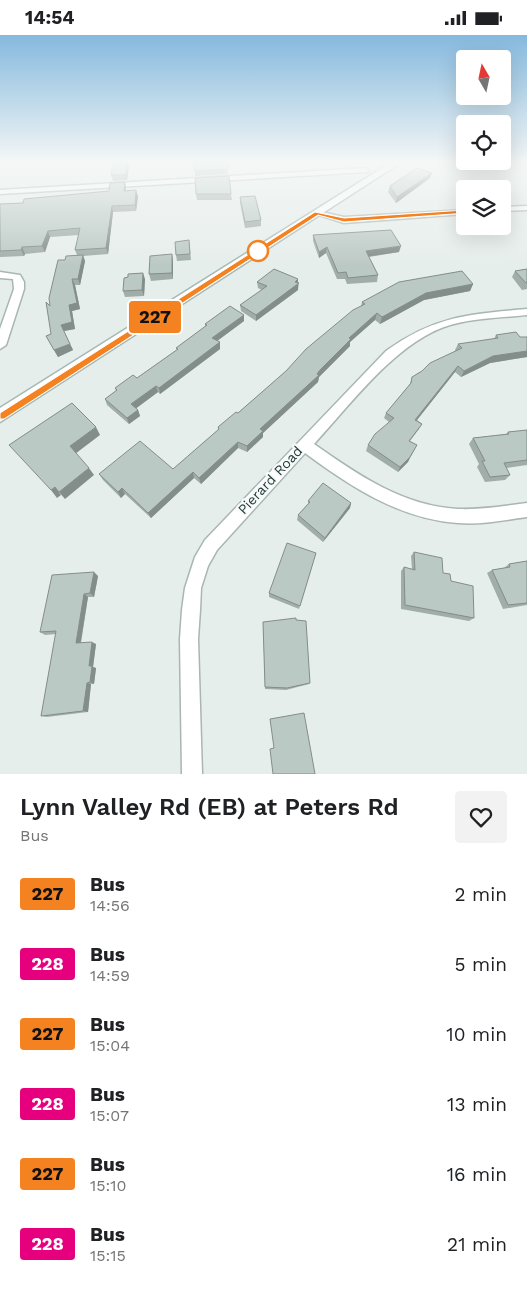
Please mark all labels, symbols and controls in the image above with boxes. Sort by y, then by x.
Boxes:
text: 14:54 [25,6,75,29]
north arrow [456,50,511,105]
map controls [456,50,511,235]
button: locate [456,115,511,170]
button: layers [456,180,511,235]
unlabelled marker [247,240,269,262]
line badge: 227 [126,301,184,333]
text: 227 [139,306,171,327]
street label: Pierard Road [234,443,306,517]
button: heart [455,791,507,843]
text: Lynn Valley Rd (EB) at Peters Rd [20,793,399,821]
text: Bus [20,826,49,845]
text: Bus [90,873,125,896]
text: 227 [31,883,64,904]
text: 2 min [455,883,507,906]
text: 14:56 [90,896,130,915]
text: Bus [90,943,125,966]
text: 228 [31,953,64,974]
text: 5 min [455,953,507,976]
text: 14:59 [90,966,130,985]
text: Bus [90,1013,125,1036]
text: 227 [31,1023,64,1044]
text: 10 min [446,1023,507,1046]
text: 15:04 [90,1036,130,1055]
text: Bus [90,1083,125,1106]
text: 228 [31,1093,64,1114]
text: 13 min [447,1093,507,1116]
text: 15:07 [90,1106,129,1125]
text: Bus [90,1153,125,1176]
text: 227 [31,1163,64,1184]
text: 16 min [447,1163,507,1186]
text: 15:10 [90,1176,126,1195]
text: Bus [90,1223,125,1246]
text: 228 [31,1233,64,1254]
text: 21 min [447,1233,507,1256]
text: 15:15 [90,1246,126,1265]

